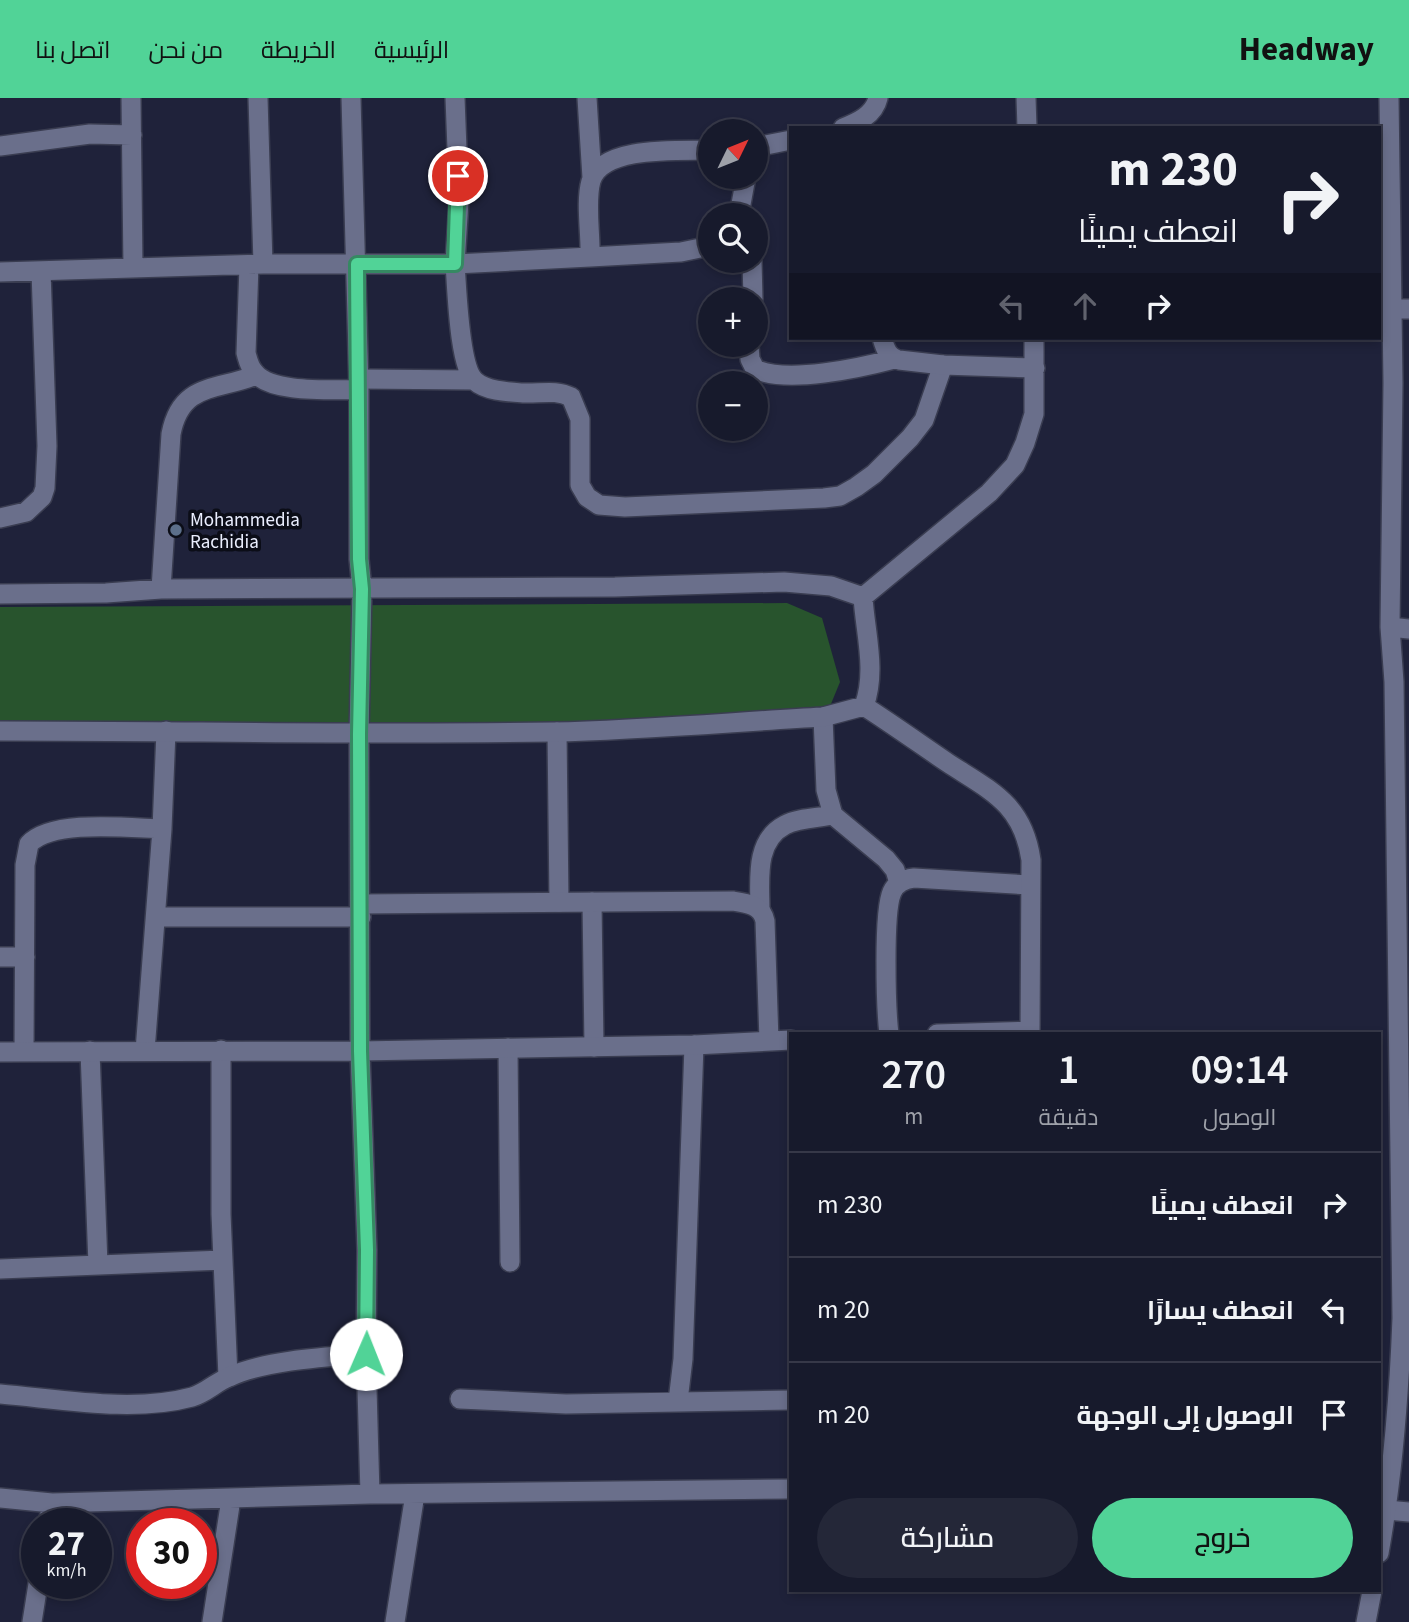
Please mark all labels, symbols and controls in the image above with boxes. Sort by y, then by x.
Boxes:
text: Headway [1239,26,1374,73]
text: اتصل بنا [35,33,110,68]
text: من نحن [148,33,223,68]
text: الخريطة [261,33,336,68]
text: الرئيسية [374,33,449,68]
north arrow [698,119,768,189]
map controls [698,119,768,441]
text: 230 m [1109,135,1238,205]
pin [428,146,488,206]
icon: right [1262,154,1353,245]
icon: arrive [439,157,477,195]
button: search [698,203,768,273]
text: انعطف يمينًا [1078,209,1238,255]
button: + [698,287,768,357]
icon: left [993,287,1031,325]
icon: ahead [1066,287,1104,325]
icon: right [1139,287,1177,325]
button: − [698,371,768,441]
place label: Mohammedia Rachidia [190,507,300,556]
marker: Mohammedia Rachidia [168,522,184,538]
text: 1 [1058,1040,1079,1100]
text: 09:14 [1191,1040,1289,1100]
text: 270 [881,1045,946,1105]
text: m [904,1100,923,1133]
text: دقيقة [1039,1101,1098,1134]
text: الوصول [1203,1101,1276,1134]
text: 230 m [817,1186,883,1223]
icon: right [1315,1186,1353,1224]
text: انعطف يمينًا [1150,1187,1294,1224]
text: 20 m [817,1291,870,1328]
icon: left [1315,1291,1353,1329]
text: انعطف يسارًا [1147,1292,1294,1329]
position arrow [329,1317,403,1391]
text: 20 m [817,1396,870,1433]
icon: arrive [1315,1396,1353,1434]
text: الوصول إلى الوجهة [1076,1397,1294,1434]
button: مشاركة [817,1498,1078,1578]
button: خروج [1092,1498,1353,1578]
speed limit sign: 30 [126,1508,217,1599]
text: 27 [48,1519,85,1569]
text: km/h [47,1558,86,1583]

